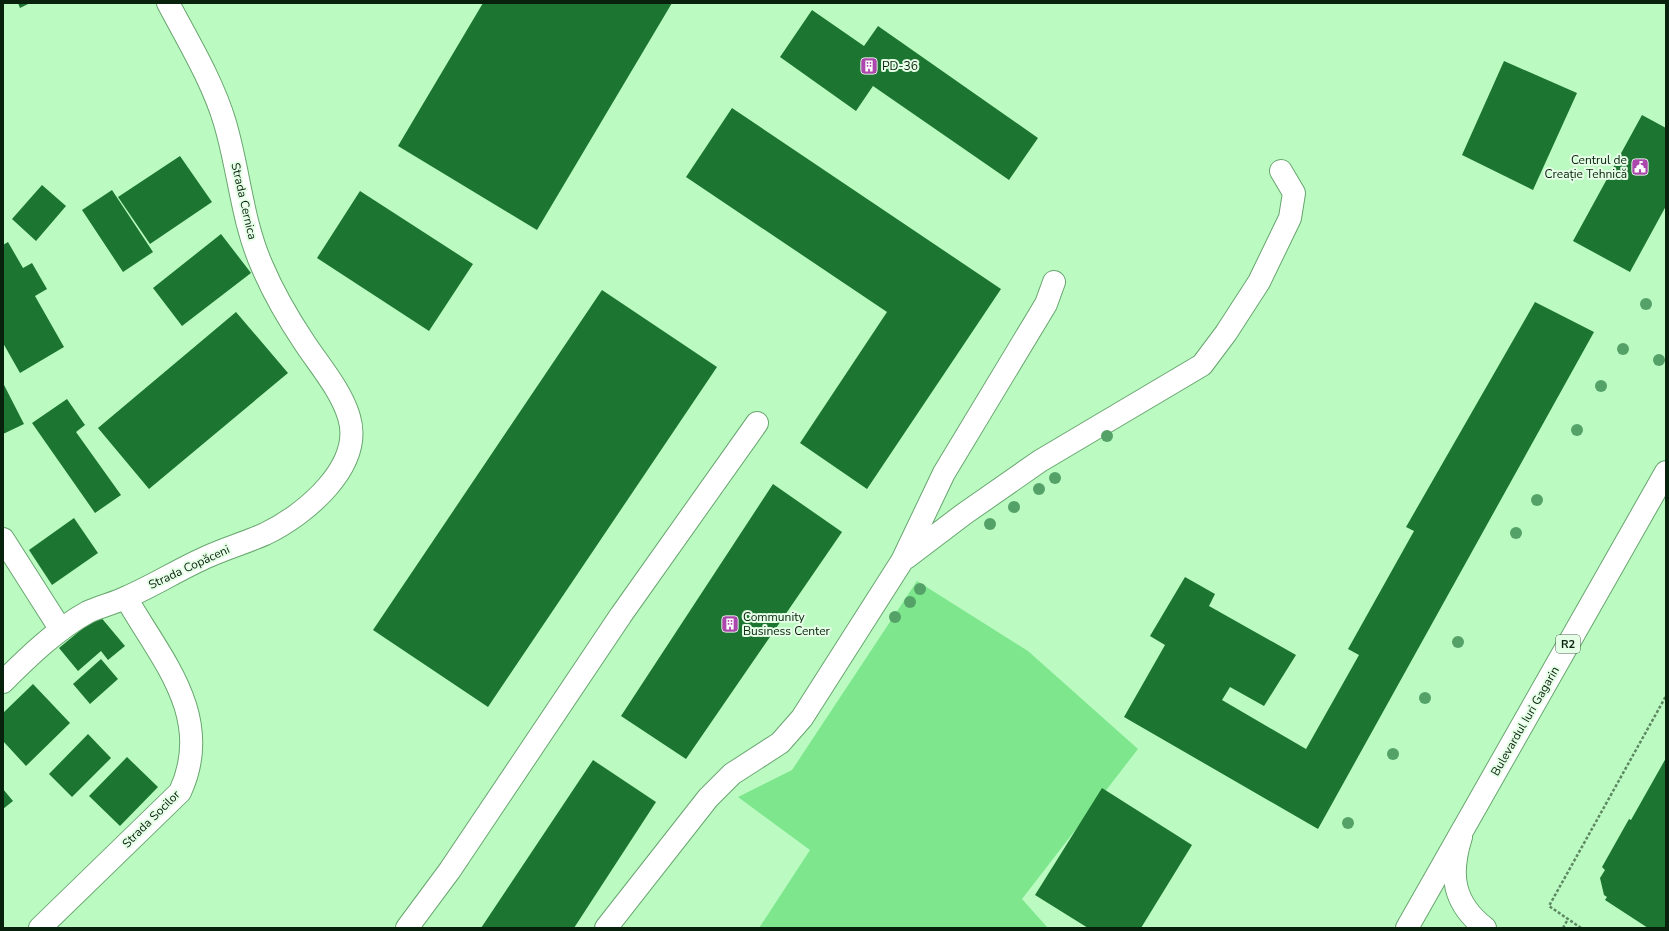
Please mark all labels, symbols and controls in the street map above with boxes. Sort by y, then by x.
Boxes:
building icon: PD-36 [859,56,879,76]
place label: PD-36 [882,58,918,74]
place label: Centrul de Creație Tehnică [1545,152,1627,182]
public building icon: Centrul de Creație Tehnică [1630,157,1650,177]
street label: Strada Cernica [227,161,261,241]
street label: Strada Copăceni [146,541,232,593]
place label: Community Business Center [743,609,831,639]
building icon: Community Business Center [720,614,740,634]
road number: R2 [1556,635,1580,653]
street label: Bulevardul Iuri Gagarin [1487,663,1563,779]
street label: Strada Socilor [119,786,184,851]

